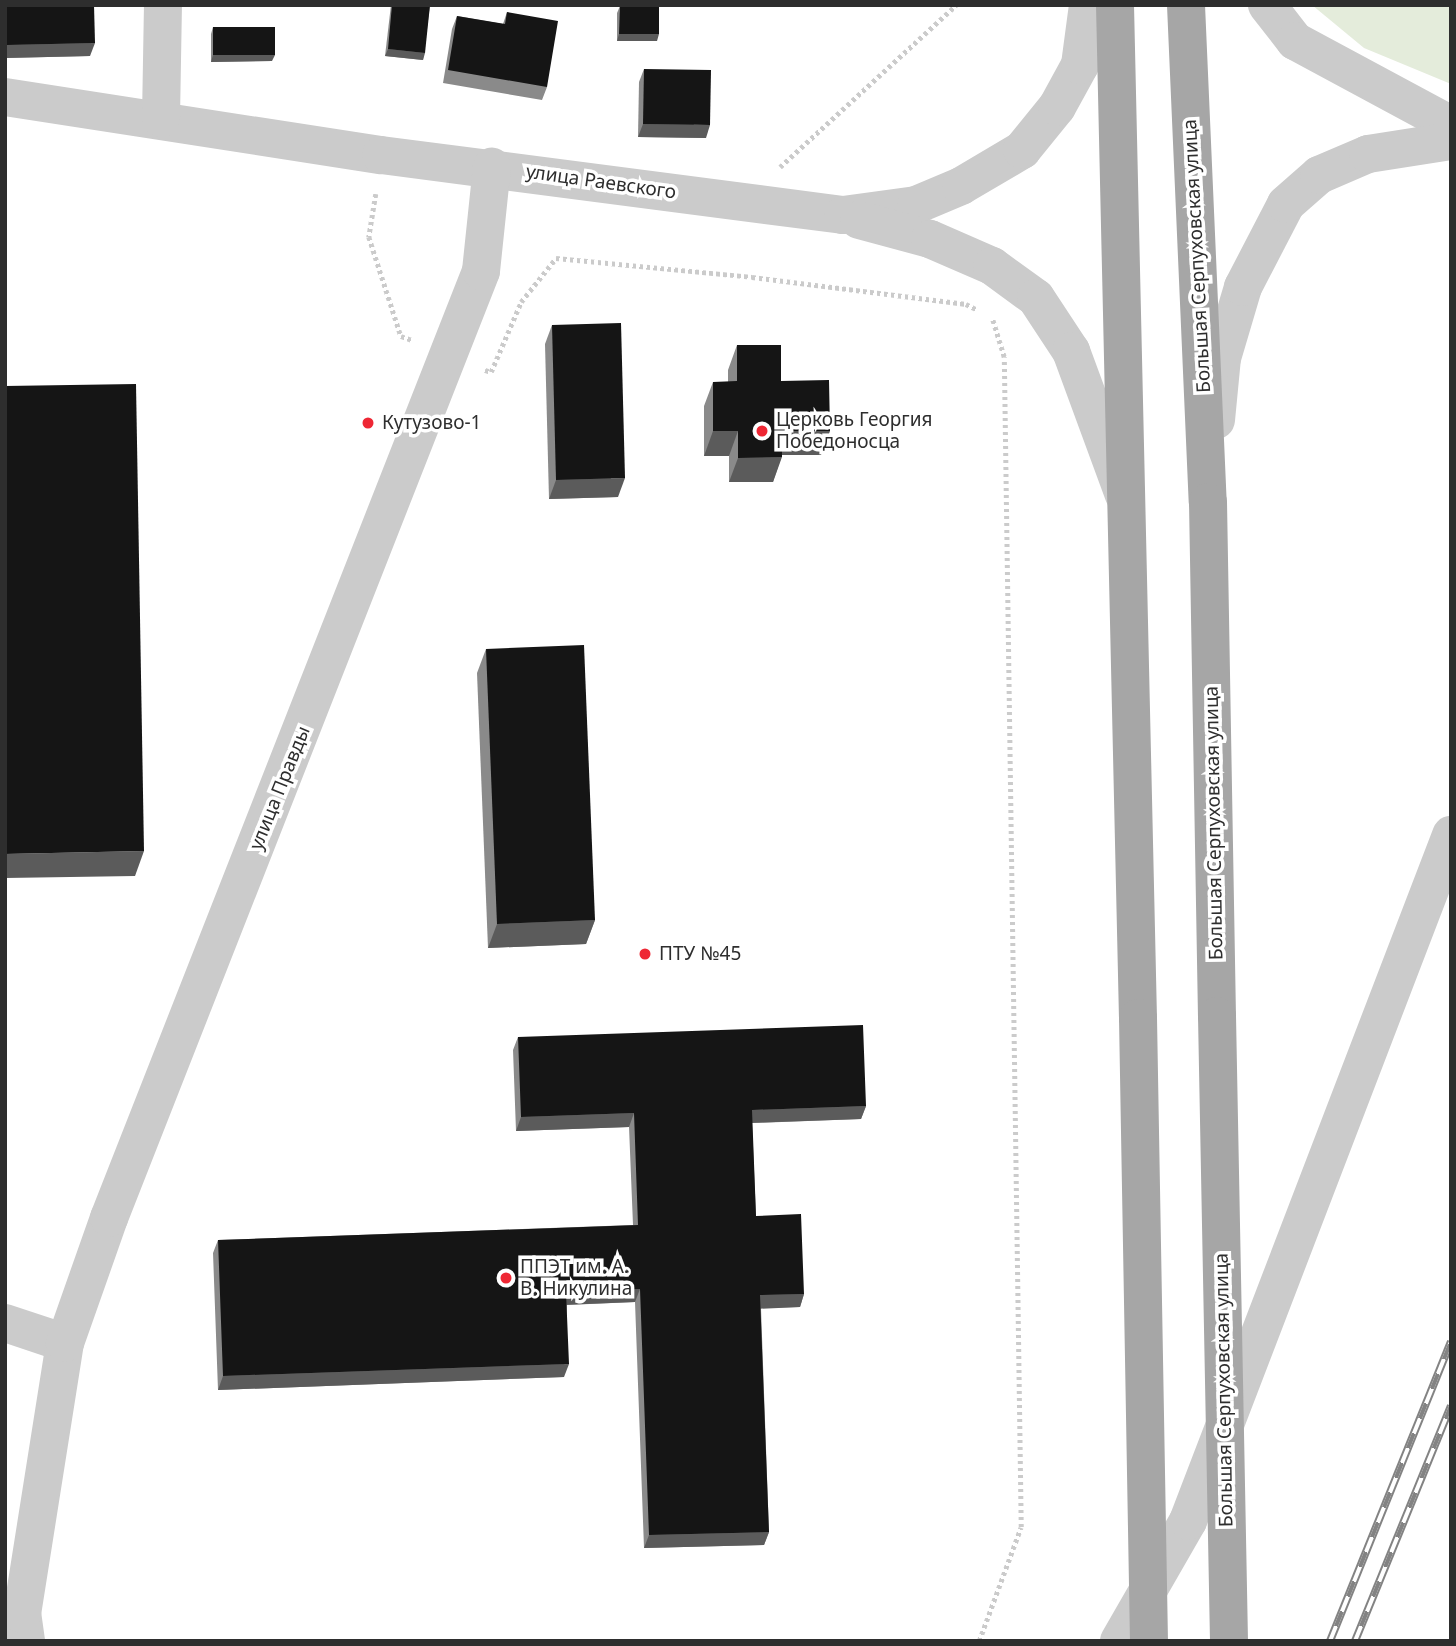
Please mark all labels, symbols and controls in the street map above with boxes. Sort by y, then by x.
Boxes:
street label: Большая Серпуховская улица [1178,119,1216,393]
street label: улица Раевского [524,160,678,204]
place label: Церковь Георгия Победоносца [776,409,932,453]
place label: Кутузово-1 [382,412,481,434]
marker: Кутузово-1 [360,415,376,431]
marker: Церковь Георгия Победоносца [754,423,770,439]
street label: Большая Серпуховская улица [1200,686,1228,960]
street label: улица Правды [245,723,315,853]
place label: ПТУ №45 [659,943,741,965]
marker: ПТУ №45 [637,946,653,962]
street label: Большая Серпуховская улица [1210,1253,1238,1527]
place label: ППЭТ им. А. В. Никулина [520,1256,632,1300]
marker: ППЭТ им. А. В. Никулина [498,1270,514,1286]

